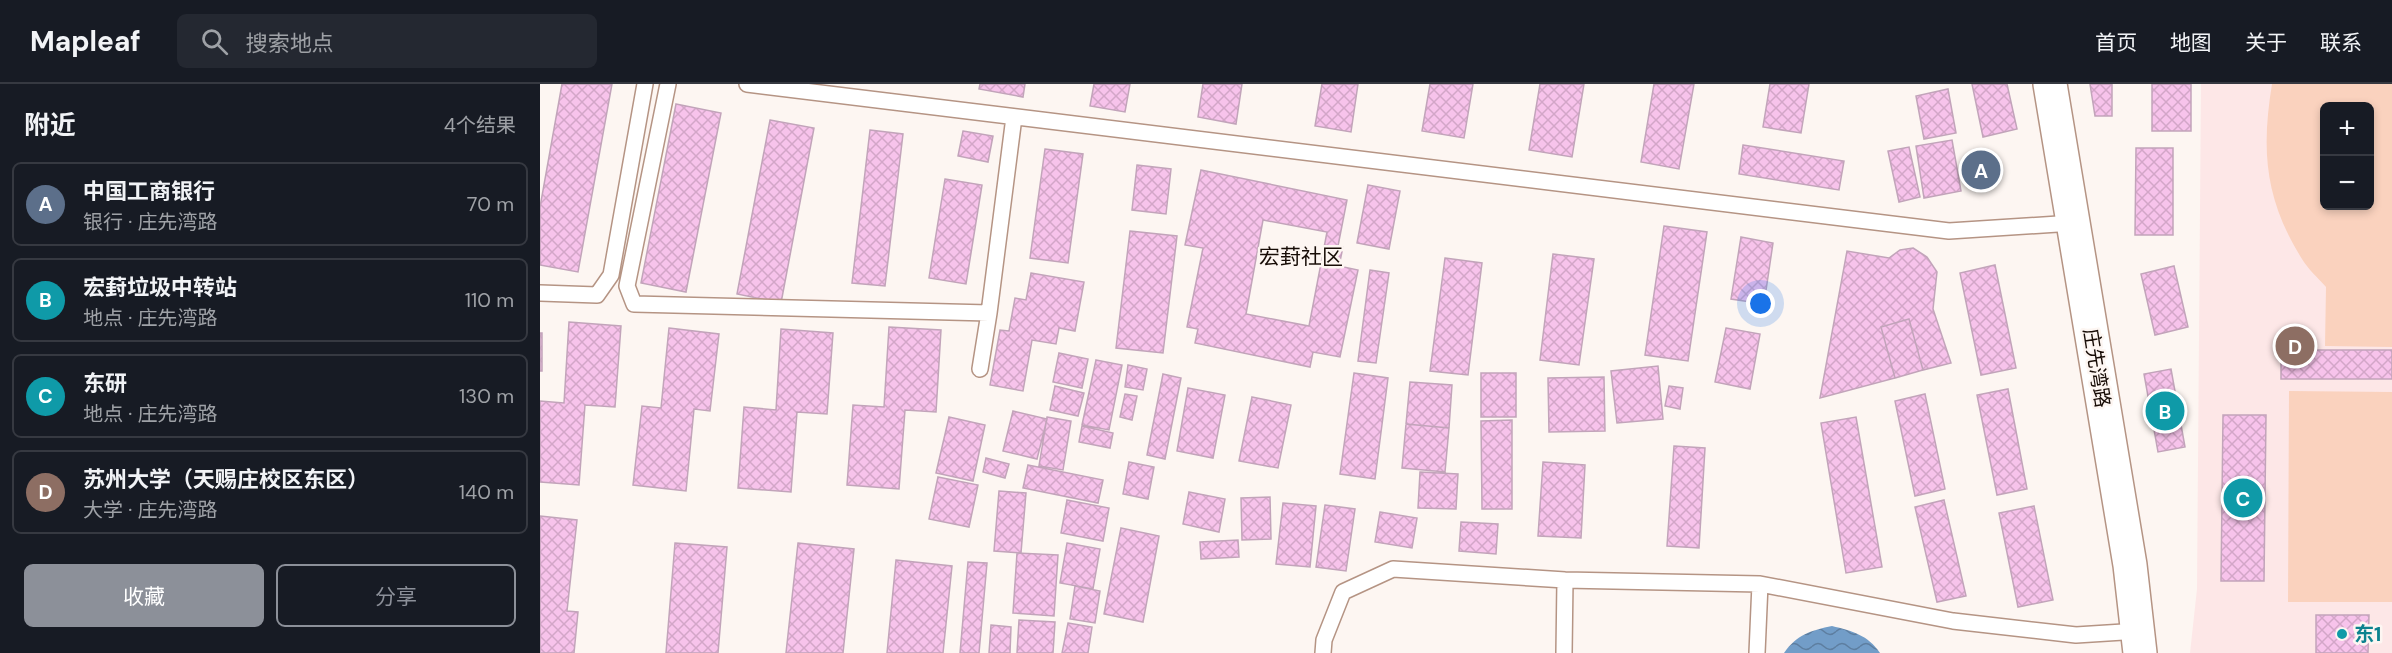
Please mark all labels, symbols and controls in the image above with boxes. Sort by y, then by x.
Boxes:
search box [177,14,597,68]
text: Mapleaf [30,23,141,60]
icon: search [198,25,231,58]
text: 搜索地点 [246,29,334,58]
text: 首页 [2095,29,2137,57]
text: 地图 [2170,29,2212,57]
text: 关于 [2245,29,2287,57]
text: 联系 [2320,29,2362,57]
map controls [2320,102,2374,210]
button: + [2320,102,2374,156]
text: 附近 [24,108,76,142]
text: 4个结果 [444,112,516,138]
pin: A [1962,148,2000,193]
button: − [2320,156,2374,210]
text: 中国工商银行 [83,177,215,206]
text: A [38,191,53,217]
text: 70 m [467,191,514,217]
text: 银行 · 庄先湾路 [83,209,218,235]
district label: 宏葑社区 [1259,243,1343,271]
text: 宏葑垃圾中转站 [83,273,237,302]
text: B [39,287,52,313]
text: 110 m [465,287,514,313]
your location [1746,289,1775,318]
text: 地点 · 庄先湾路 [83,305,218,331]
pin: D [2276,324,2314,368]
street label: 庄先湾路 [2078,326,2116,410]
text: 东研 [83,369,127,398]
text: C [38,383,53,409]
text: 130 m [459,383,514,409]
pin: B [2146,388,2184,434]
text: 地点 · 庄先湾路 [83,401,218,427]
text: 苏州大学（天赐庄校区东区） [83,465,369,494]
pin: C [2224,476,2262,520]
text: D [38,479,53,505]
text: 140 m [459,479,514,505]
text: 大学 · 庄先湾路 [83,497,218,523]
button: 收藏 [24,564,264,627]
button: 分享 [276,564,516,627]
place label: 东1 [2354,621,2381,647]
marker: 东1 [2335,627,2349,641]

